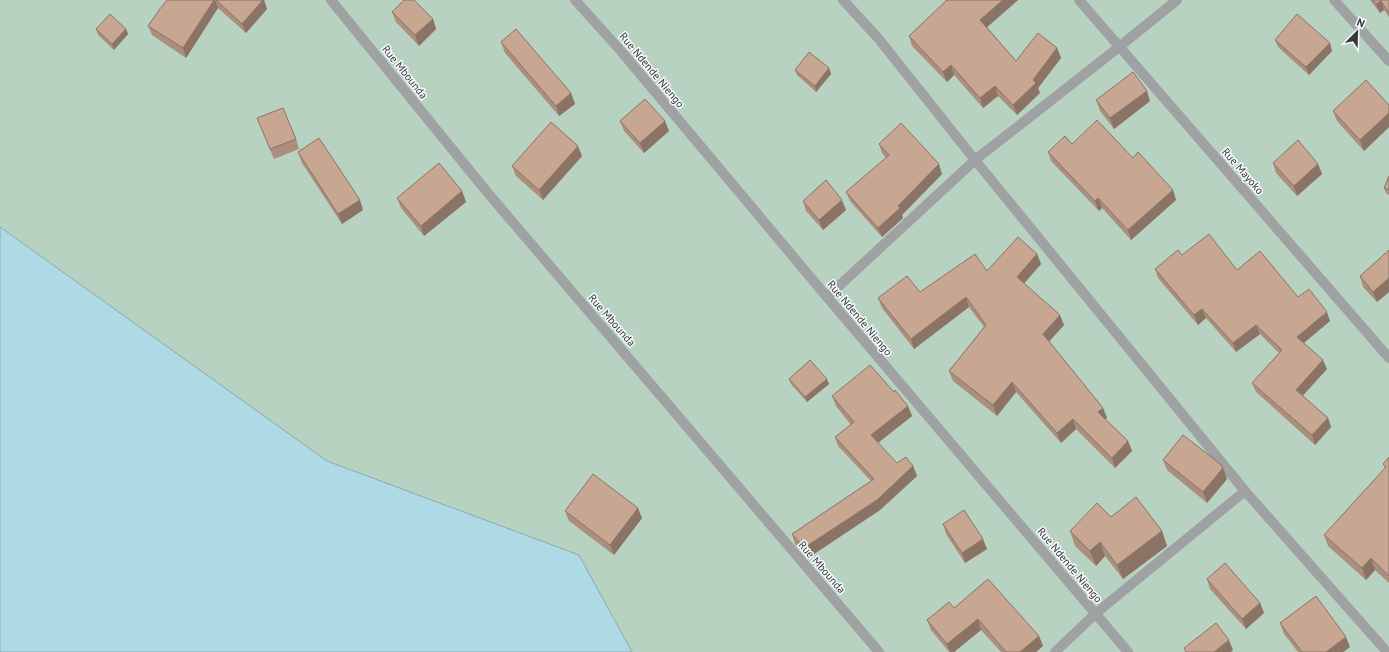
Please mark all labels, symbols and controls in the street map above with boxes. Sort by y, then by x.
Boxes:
north arrow [1337,12,1377,52]
text: N [1355,15,1367,31]
street label: Rue Ndende Niengo [616,29,688,111]
street label: Rue Mbounda [379,42,431,102]
street label: Rue Mayoko [1219,145,1267,197]
street label: Rue Ndende Niengo [824,277,896,359]
street label: Rue Mbounda [585,291,639,349]
street label: Rue Ndende Niengo [1034,524,1106,606]
street label: Rue Mbounda [795,538,849,596]

